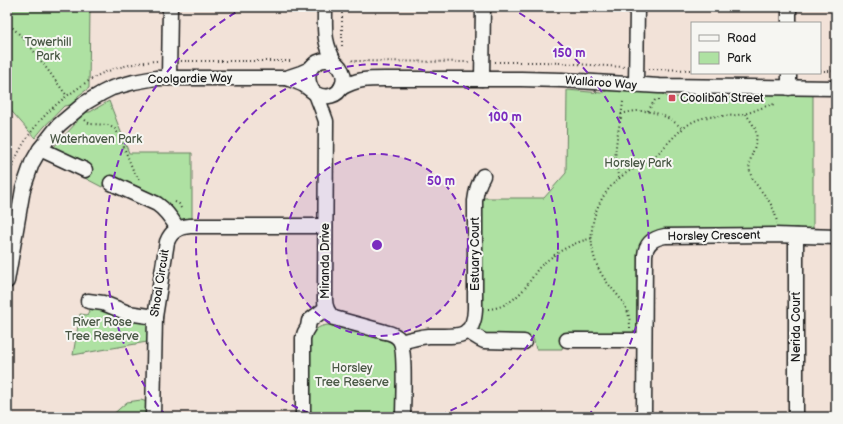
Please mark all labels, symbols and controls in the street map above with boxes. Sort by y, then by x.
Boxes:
legend [691,22,821,74]
text: Road [727,31,756,46]
park label: Towerhill Park [25,35,71,64]
text: 150 m [553,46,585,61]
text: Park [727,51,751,66]
street label: Coolgardie Way [148,71,233,87]
street label: Wallaroo Way [565,73,638,93]
place label: Coolibah Street [680,91,764,106]
marker: Coolibah Street [667,93,677,103]
text: 100 m [488,110,522,125]
park label: Waterhaven Park [50,132,142,147]
park label: Horsley Park [604,156,672,171]
text: 50 m [427,174,455,189]
street label: Estuary Court [468,217,483,291]
street label: Miranda Drive [318,223,333,299]
street label: Horsley Crescent [667,228,761,244]
centre of rings [370,238,384,252]
street label: Shoal Circuit [147,248,173,318]
street label: Nerida Court [789,292,804,362]
park label: River Rose Tree Reserve [65,315,139,344]
park label: Horsley Tree Reserve [315,361,389,390]

